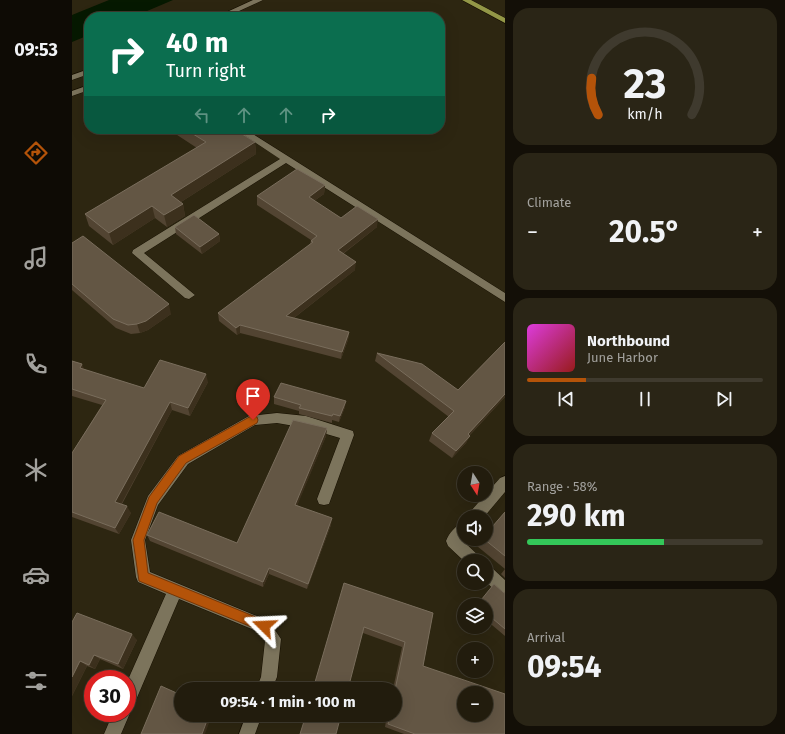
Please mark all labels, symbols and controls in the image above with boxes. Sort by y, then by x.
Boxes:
text: 40 m [166,26,229,59]
icon: right [100,28,152,80]
text: 09:53 [14,39,58,61]
text: 23 [624,58,666,108]
text: Turn right [166,60,246,82]
icon: left [191,104,213,126]
icon: ahead [233,104,255,126]
icon: ahead [275,104,297,126]
icon: right [317,104,339,126]
text: km/h [627,105,663,122]
icon: directions [22,139,50,167]
text: Climate [527,195,571,210]
text: 20.5° [609,214,681,250]
text: − [527,219,538,246]
text: + [752,219,763,246]
icon: music [22,244,50,272]
text: Northbound [587,332,670,350]
icon: phone [22,350,50,378]
text: June Harbor [587,350,658,365]
pin [236,379,270,420]
icon: arrive [242,385,264,407]
icon: previous [555,388,577,410]
icon: pause [634,388,656,410]
icon: next [713,388,735,410]
icon: climate [22,456,50,484]
north arrow [457,466,493,502]
map controls [457,466,493,722]
text: Range · 58% [527,479,598,494]
text: 290 km [527,498,626,534]
button: sound [457,510,493,546]
button: search [457,554,493,590]
icon: car [22,561,50,589]
button: layers [457,598,493,634]
position arrow [243,605,285,647]
text: Arrival [527,630,565,645]
button: + [457,642,493,678]
text: 09:54 [527,649,602,685]
icon: filters [22,667,50,695]
speed limit sign: 30 [84,670,136,722]
button: − [457,686,493,722]
text: 09:54 · 1 min · 100 m [220,693,356,711]

